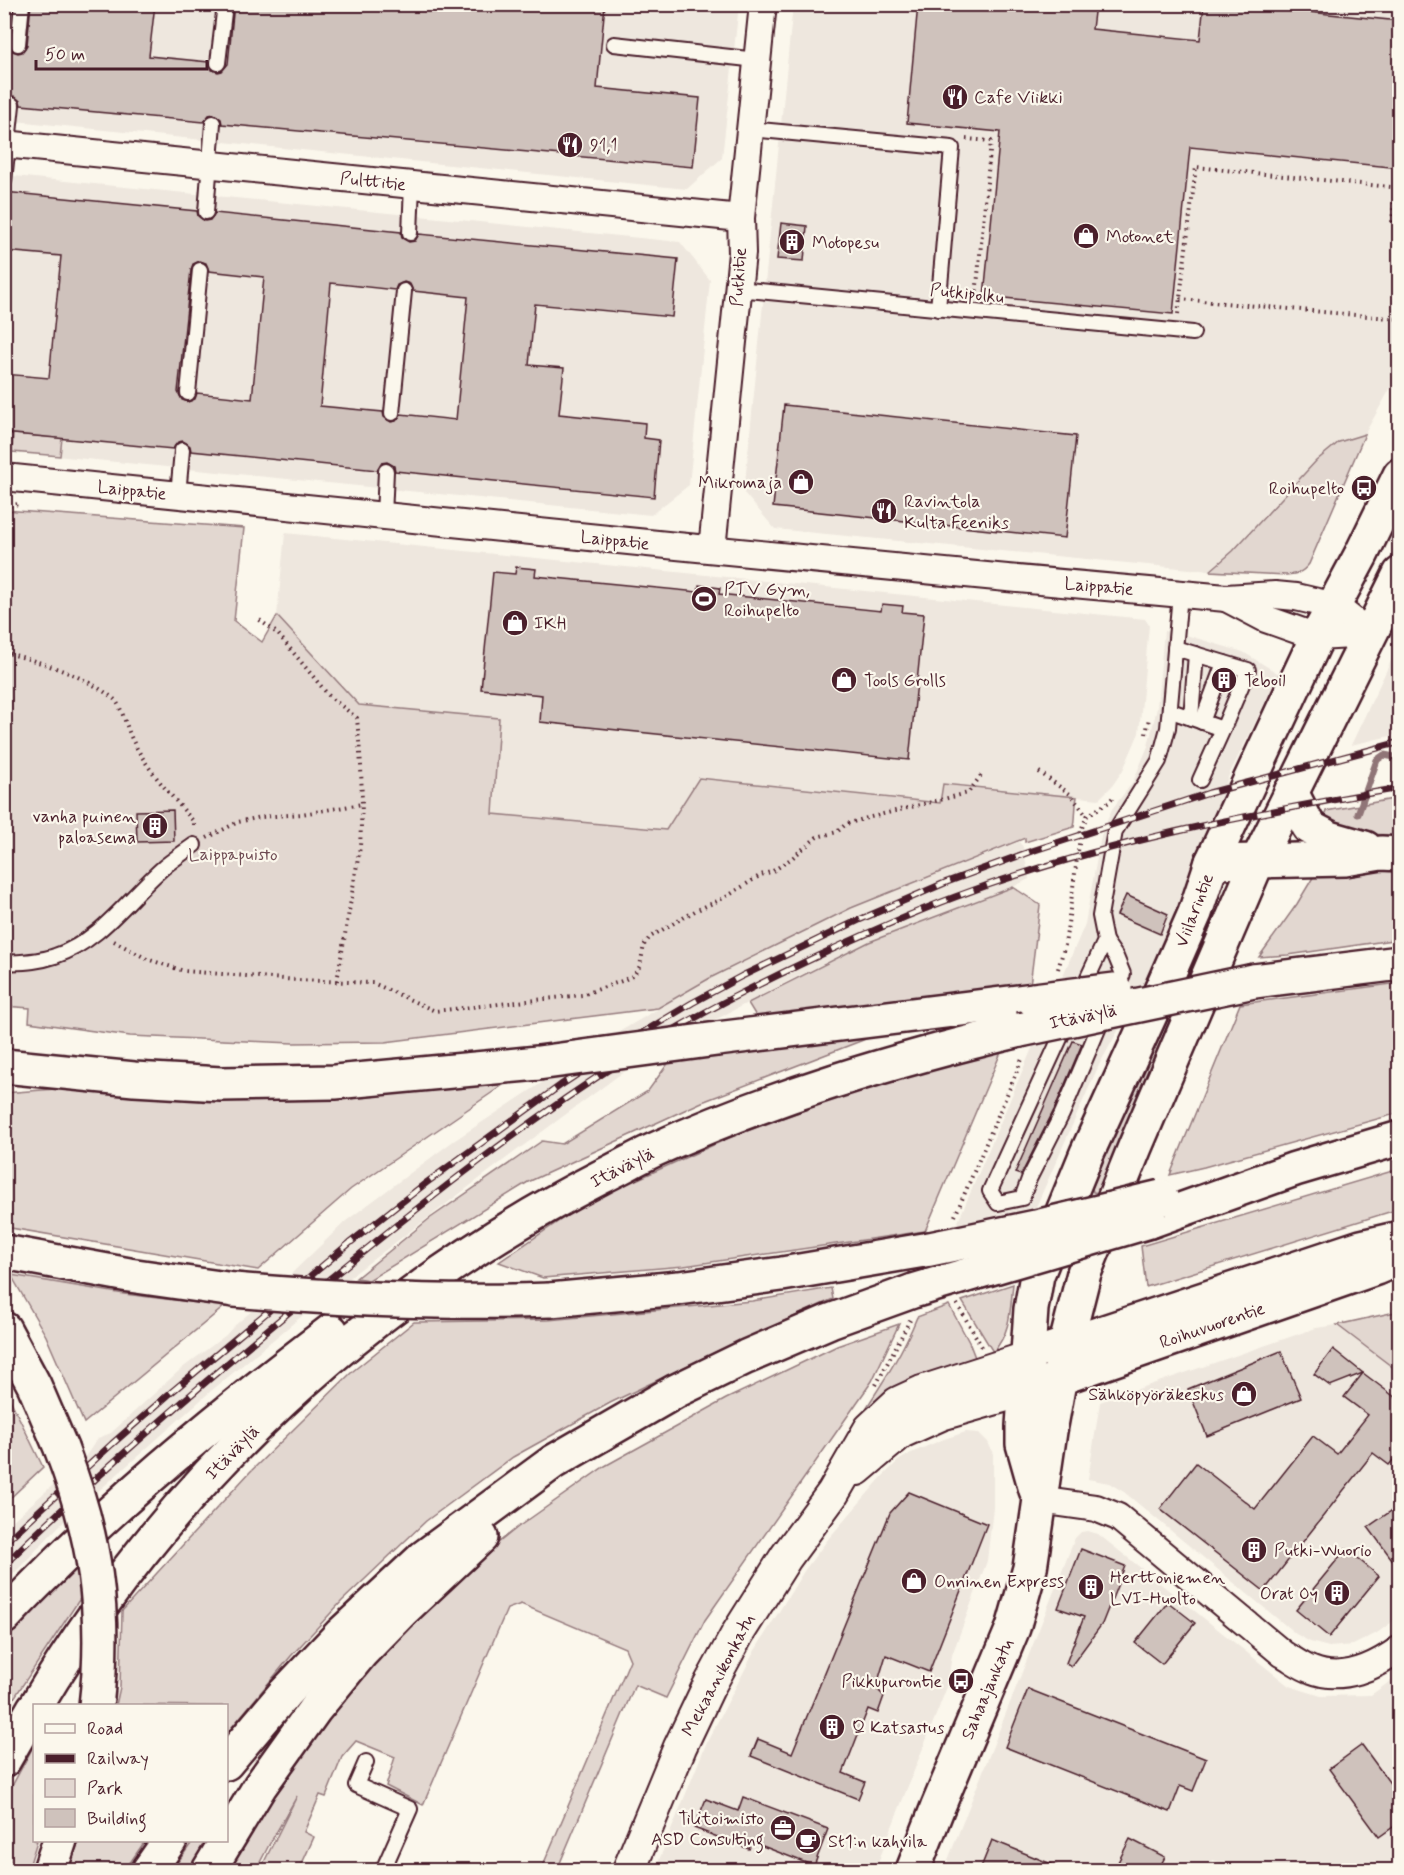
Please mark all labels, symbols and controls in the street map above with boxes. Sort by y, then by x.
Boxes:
scale bar [36,33,207,71]
text: 50 m [45,43,85,67]
restaurant icon: Cafe Viikki [940,82,970,112]
place label: Cafe Viikki [974,86,1063,110]
restaurant icon: 91,1 [555,130,585,160]
place label: 91,1 [590,134,617,158]
street label: Pulttitie [339,167,407,197]
shop icon: Motonet [1071,221,1101,251]
place label: Motonet [1106,225,1174,249]
building icon: Motopesu [777,227,807,257]
place label: Motopesu [812,231,879,255]
street label: Putkitie [725,247,753,307]
street label: Putkipolku [929,278,1005,310]
shop icon: Mikromaja [786,467,816,497]
place label: Mikromaja [698,471,782,495]
bus stop icon: Roihupelto [1349,473,1379,503]
street label: Laippatie [96,475,168,507]
place label: Roihupelto [1269,477,1344,501]
place label: Ravintola Kulta Feeniks [904,490,1009,535]
restaurant icon: Ravintola Kulta Feeniks [869,496,899,526]
street label: Laippatie [579,525,651,557]
street label: Laippatie [1063,572,1135,602]
place label: PTV Gym, Roihupelto [724,578,810,623]
sports icon: PTV Gym, Roihupelto [689,584,719,614]
shop icon: IKH [500,608,530,638]
place label: IKH [534,612,566,636]
shop icon: Tools Grolls [829,665,859,695]
building icon: Teboil [1209,665,1239,695]
place label: Tools Grolls [864,669,946,693]
place label: Teboil [1244,669,1286,693]
place label: vanha puinen paloasema [32,805,136,850]
building icon: vanha puinen paloasema [140,811,170,841]
park label: Laippapuisto [188,843,278,867]
street label: Viilarintie [1170,870,1220,951]
street label: Itäväylä [1047,998,1119,1036]
street label: Itäväylä [586,1142,658,1194]
street label: Roihuvuorentie [1156,1297,1268,1355]
shop icon: Sähköpyöräkeskus [1229,1379,1259,1409]
place label: Sähköpyöräkeskus [1088,1383,1224,1407]
street label: Itäväylä [200,1420,265,1486]
building icon: Putki-Wuorio [1239,1535,1269,1565]
place label: Putki-Wuorio [1274,1539,1372,1563]
shop icon: Onninen Express [899,1566,929,1596]
place label: Herttoniemen LVI-Huolto [1110,1566,1225,1611]
place label: Onninen Express [934,1570,1064,1594]
building icon: Herttoniemen LVI-Huolto [1076,1572,1106,1602]
building icon: Orat Oy [1322,1578,1352,1608]
place label: Orat Oy [1260,1582,1318,1606]
street label: Mekaanikonkatu [677,1610,761,1741]
street label: Sahaajankatu [956,1635,1020,1743]
bus stop icon: Pikkupurontie [946,1666,976,1696]
place label: Pikkupurontie [841,1670,942,1694]
legend [33,1704,228,1842]
building icon: Q Katsastus [817,1712,847,1742]
place label: Q Katsastus [852,1716,945,1740]
text: Road [87,1717,123,1741]
text: Railway [87,1747,149,1771]
text: Park [87,1777,123,1801]
text: Building [87,1807,147,1833]
place label: Tilitoimisto ASD Consulting [651,1807,764,1854]
office icon: Tilitoimisto ASD Consulting [768,1813,798,1843]
cafe icon: St1:n kahvila [793,1826,823,1856]
place label: St1:n kahvila [828,1830,927,1854]

